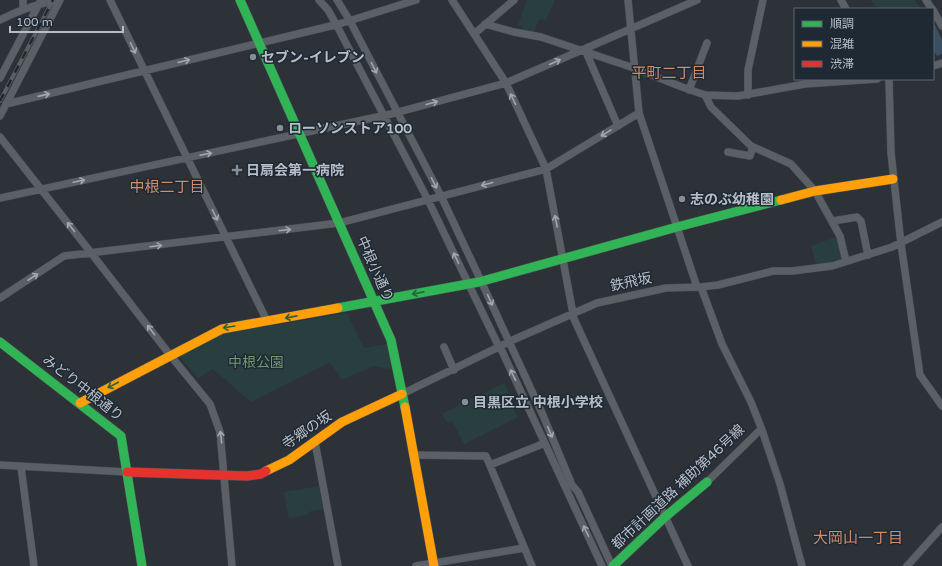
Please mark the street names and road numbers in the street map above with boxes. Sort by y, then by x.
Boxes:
street label: 中根小通り [353,234,397,304]
street label: 鉄飛坂 [609,269,653,295]
street label: みどり中根通り [39,351,127,425]
street label: 寺郷の坂 [279,407,335,453]
street label: 都市計画道路 補助第46号線 [608,421,748,553]

